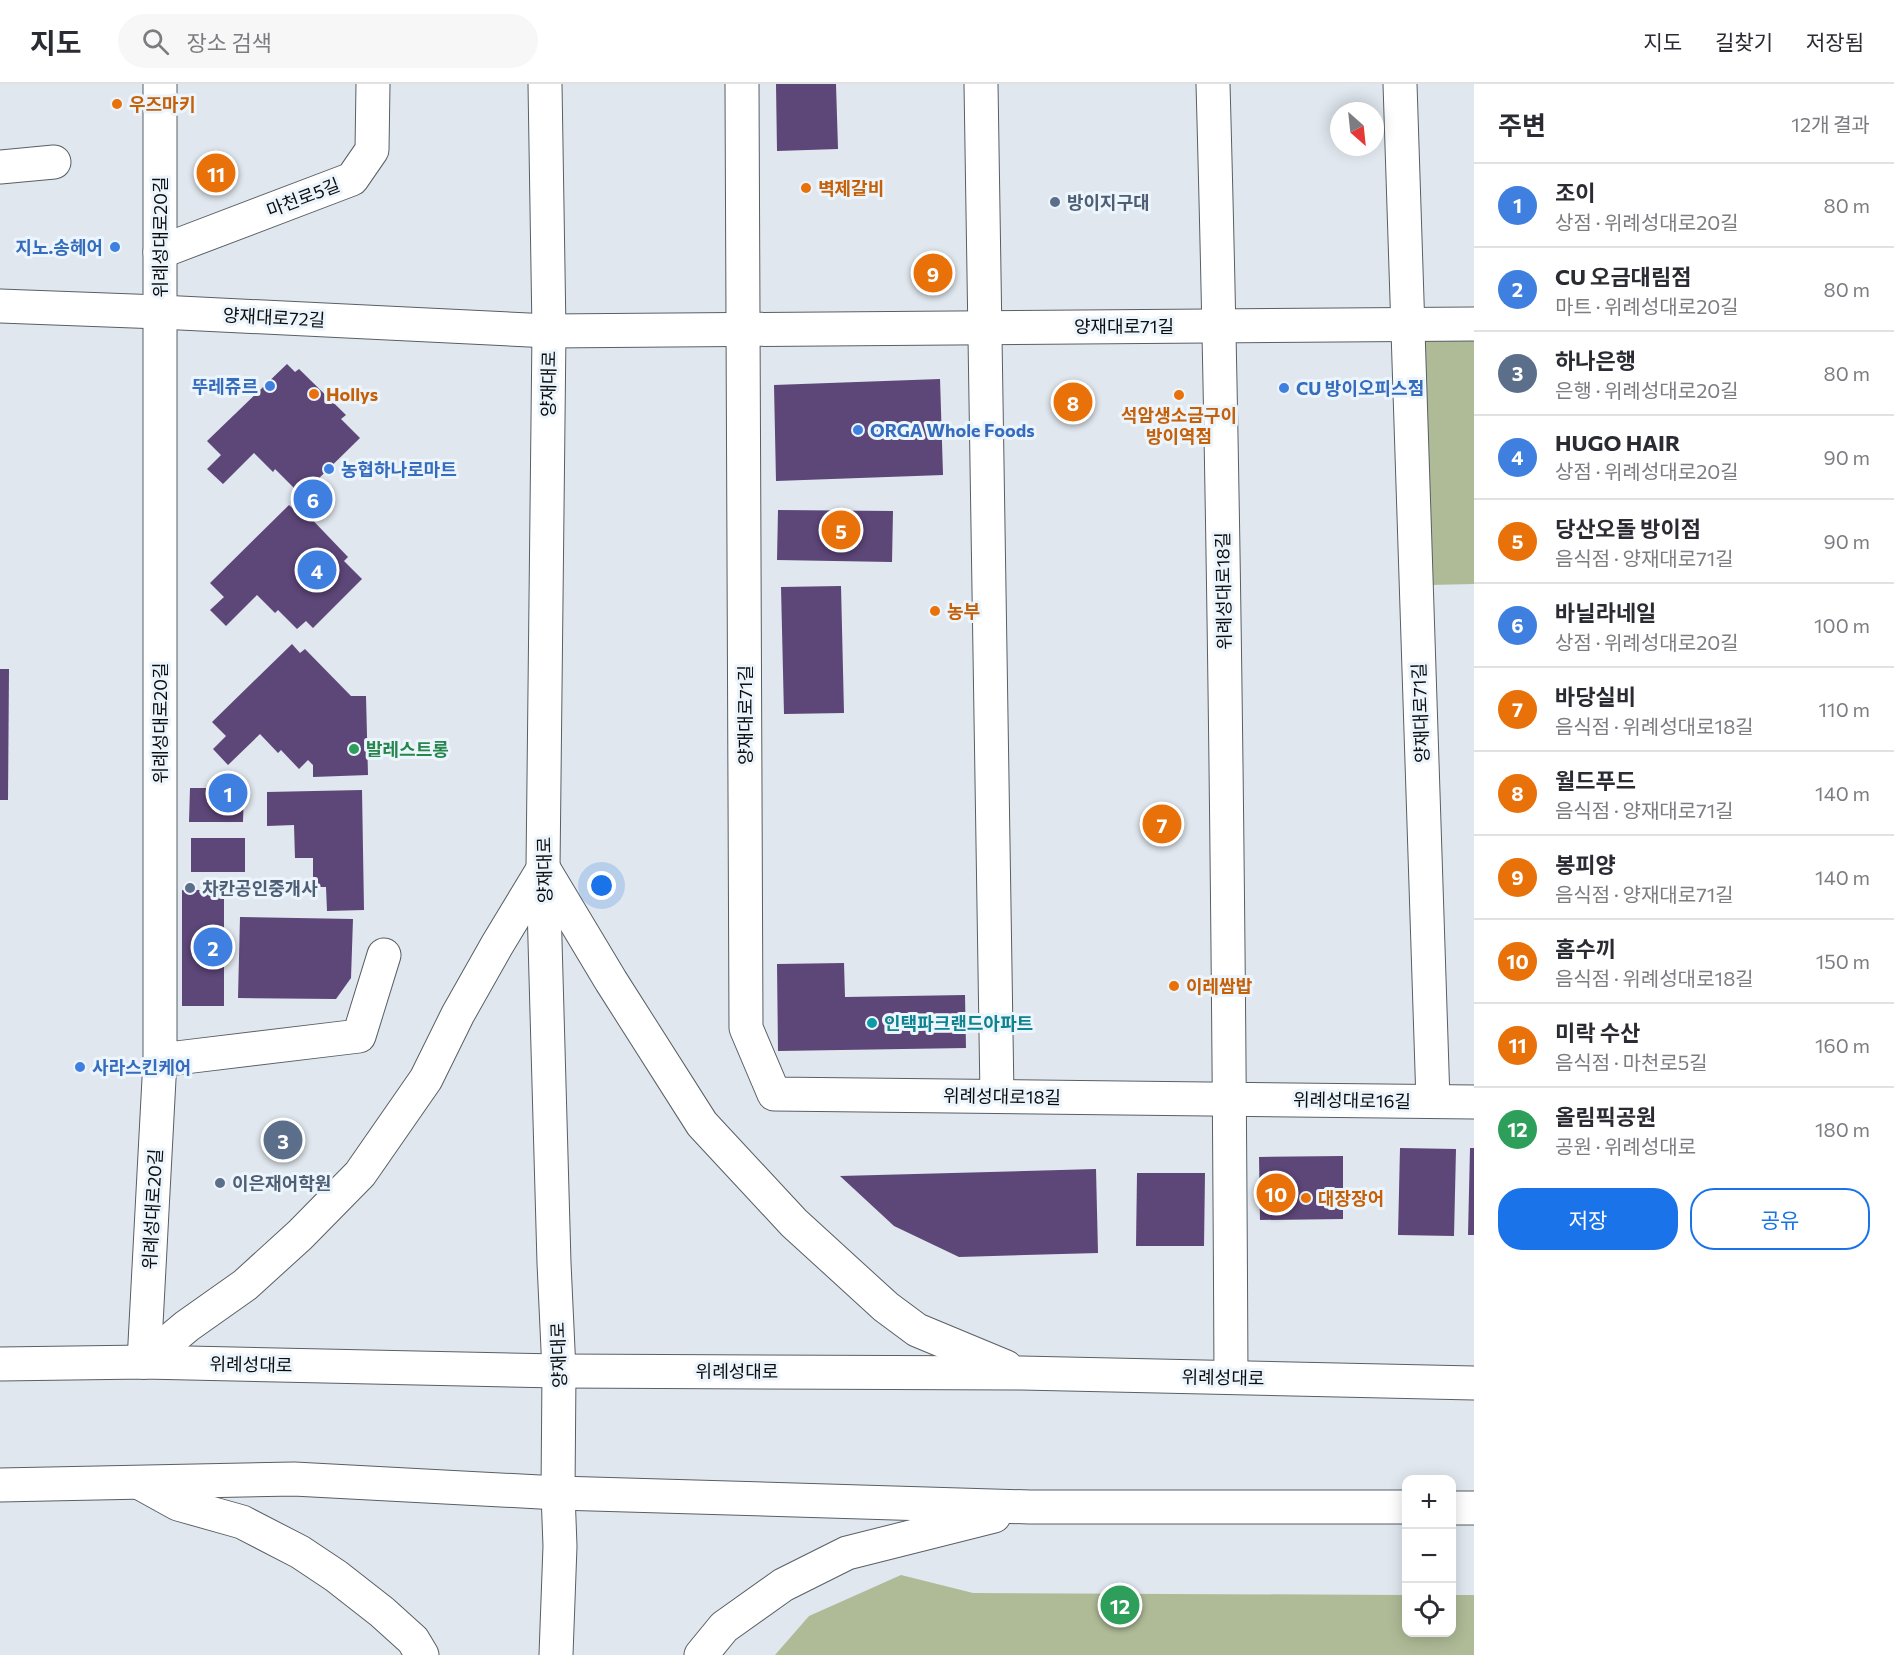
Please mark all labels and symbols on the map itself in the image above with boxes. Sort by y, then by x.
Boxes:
place label: 우즈마키 [129,93,195,115]
marker: 우즈마키 [110,97,124,111]
north arrow [1330,102,1384,156]
pin: 11 [196,150,236,196]
street label: 마천로5길 [263,173,343,221]
street label: 위례성대로20길 [149,176,171,298]
place label: 벽제갈비 [818,177,884,199]
marker: 벽제갈비 [799,181,813,195]
place label: 방이지구대 [1067,191,1150,213]
marker: 방이지구대 [1048,195,1062,209]
place label: 지노.송헤어 [15,236,103,258]
marker: 지노.송헤어 [108,240,122,254]
pin: 9 [914,250,952,296]
street label: 양재대로72길 [222,303,326,331]
street label: 양재대로71길 [1074,315,1174,337]
street label: 양재대로 [536,351,560,417]
place label: 뚜레쥬르 [192,375,258,397]
place label: CU 방이오피스점 [1296,377,1424,399]
marker: 뚜레쥬르 [263,379,277,393]
pin: 8 [1054,380,1092,424]
marker: CU 방이오피스점 [1277,381,1291,395]
place label: Hollys [326,383,378,405]
marker: Hollys [307,387,321,401]
marker: 석암생소금구이 방이역점 [1172,388,1186,402]
place label: 석암생소금구이 방이역점 [1121,404,1237,447]
place label: ORGA Whole Foods [870,419,1035,441]
marker: ORGA Whole Foods [851,423,865,437]
place label: 농협하나로마트 [341,458,457,480]
marker: 농협하나로마트 [322,462,336,476]
pin: 6 [294,476,332,522]
pin: 5 [822,508,860,552]
street label: 위례성대로18길 [1211,532,1235,650]
pin: 4 [298,548,336,592]
place label: 농부 [947,600,980,622]
marker: 농부 [928,604,942,618]
street label: 위례성대로20길 [149,662,171,784]
street label: 양재대로71길 [1407,663,1433,763]
street label: 양재대로71길 [734,665,756,765]
place label: 발레스트롱 [366,738,449,760]
marker: 발레스트롱 [347,742,361,756]
pin: 1 [208,770,248,816]
pin: 7 [1142,802,1182,846]
street label: 양재대로 [532,837,556,903]
your location [587,871,616,900]
place label: 차칸공인중개사 [202,877,318,899]
marker: 차칸공인중개사 [183,881,197,895]
pin: 2 [194,924,232,970]
place label: 이레쌈밥 [1186,975,1253,997]
marker: 이레쌈밥 [1167,979,1181,993]
place label: 인택파크랜드아파트 [884,1012,1033,1034]
marker: 인택파크랜드아파트 [865,1016,879,1030]
place label: 사라스킨케어 [92,1056,191,1078]
marker: 사라스킨케어 [73,1060,87,1074]
street label: 위례성대로18길 [943,1084,1061,1108]
street label: 위례성대로16길 [1293,1088,1411,1112]
pin: 3 [264,1118,302,1162]
street label: 위례성대로20길 [138,1148,166,1270]
pin: 10 [1256,1170,1296,1216]
place label: 이은재어학원 [232,1172,331,1194]
marker: 이은재어학원 [213,1176,227,1190]
place label: 대장장어 [1318,1187,1384,1209]
marker: 대장장어 [1299,1191,1313,1205]
street label: 양재대로 [546,1322,570,1388]
street label: 위례성대로 [209,1352,293,1376]
street label: 위례성대로 [696,1360,778,1382]
street label: 위례성대로 [1181,1365,1265,1389]
pin: 12 [1100,1582,1140,1628]

